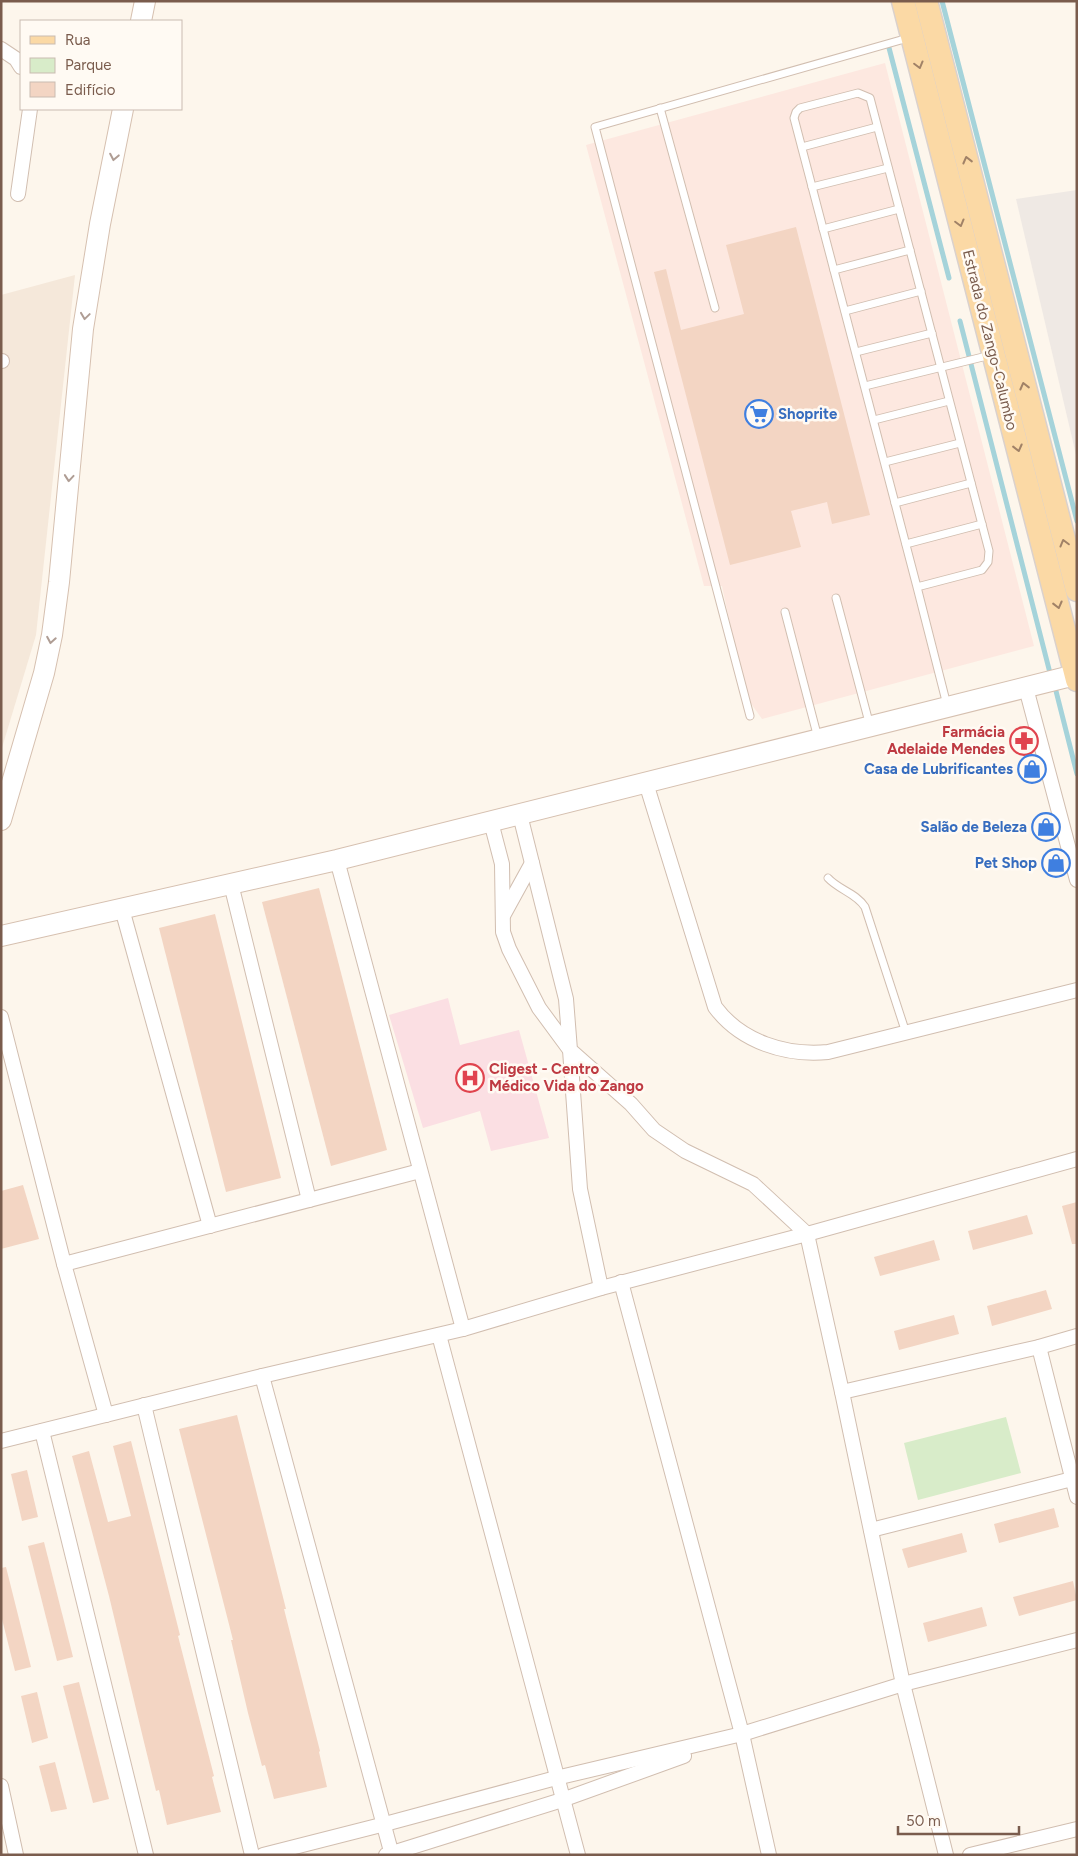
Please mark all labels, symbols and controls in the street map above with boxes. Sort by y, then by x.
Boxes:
legend [20,20,182,110]
text: Rua [65,31,90,49]
text: Parque [65,56,112,74]
one-way arrow [913,61,924,70]
text: Edifício [65,81,116,99]
one-way arrow [109,152,119,161]
one-way arrow [962,157,972,165]
one-way arrow [954,218,965,227]
street label: Estrada do Zango-Calumbo [959,248,1021,432]
one-way arrow [80,313,91,321]
one-way arrow [1019,381,1030,390]
supermarket icon: Shoprite [744,399,774,429]
place label: Shoprite [778,405,838,423]
one-way arrow [1012,443,1023,452]
one-way arrow [64,474,75,482]
one-way arrow [1060,539,1070,548]
one-way arrow [1052,601,1063,610]
one-way arrow [46,635,56,644]
place label: Farmácia Adelaide Mendes [887,723,1005,758]
pharmacy icon: Farmácia Adelaide Mendes [1009,726,1039,756]
shop icon: Casa de Lubrificantes [1017,754,1047,784]
place label: Casa de Lubrificantes [864,760,1013,778]
shop icon: Salão de Beleza [1031,812,1061,842]
place label: Salão de Beleza [921,818,1027,836]
shop icon: Pet Shop [1041,848,1071,878]
place label: Pet Shop [975,854,1037,872]
place label: Cligest - Centro Médico Vida do Zango [489,1060,644,1095]
hospital icon: Cligest - Centro Médico Vida do Zango [455,1063,485,1093]
scale bar [898,1804,1019,1836]
text: 50 m [906,1812,941,1830]

